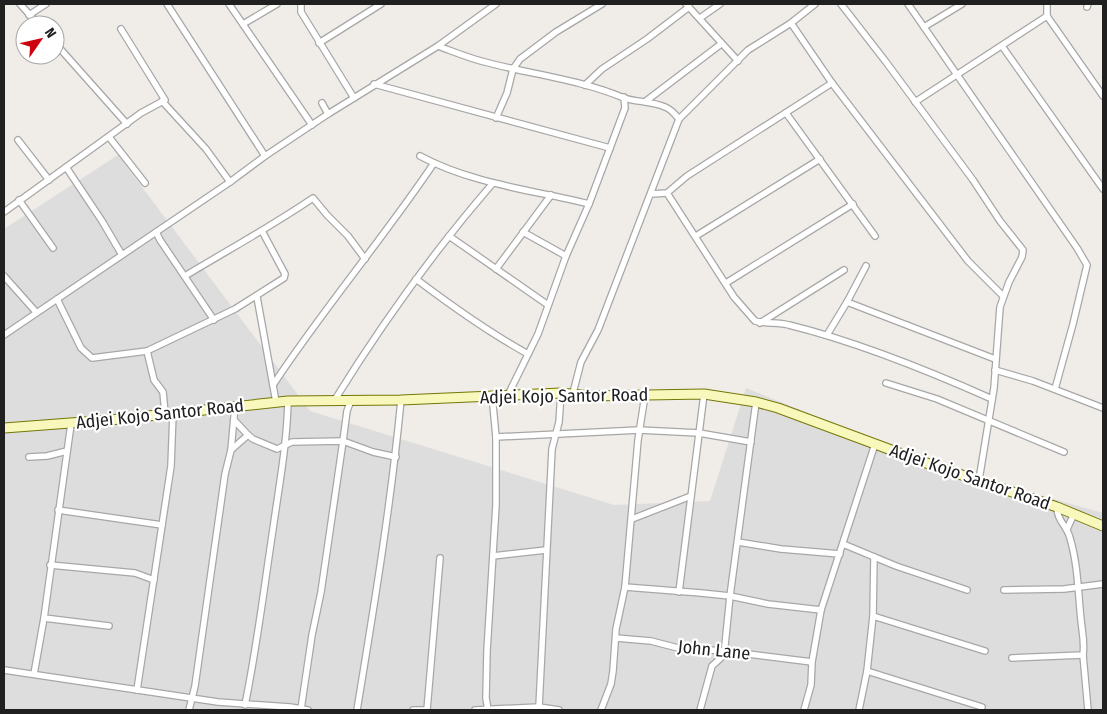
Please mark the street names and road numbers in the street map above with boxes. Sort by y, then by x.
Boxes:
street label: Adjei Kojo Santor Road [480,384,648,408]
street label: Adjei Kojo Santor Road [75,394,245,434]
street label: Adjei Kojo Santor Road [887,439,1053,515]
street label: John Lane [677,635,751,665]

